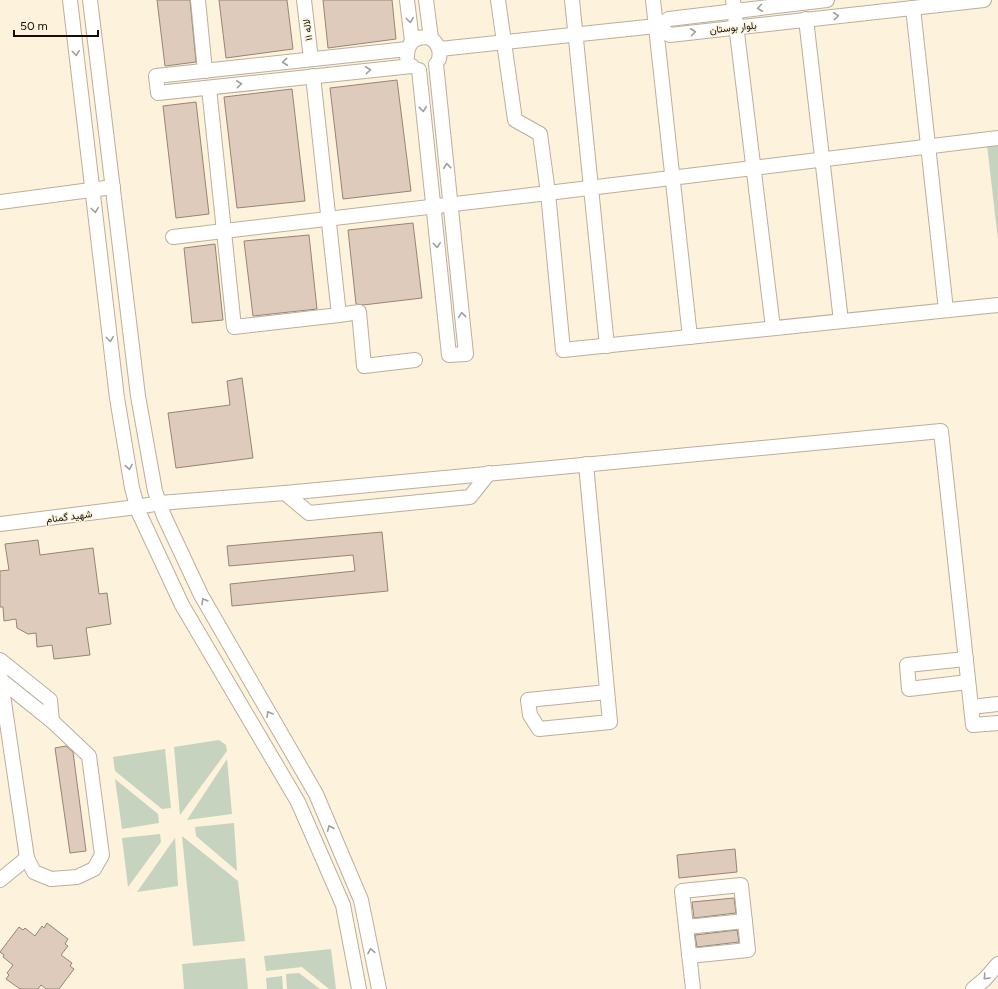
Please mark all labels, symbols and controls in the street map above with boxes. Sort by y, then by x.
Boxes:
one-way arrow [757,3,763,12]
scale bar [14,12,98,38]
one-way arrow [833,12,839,21]
one-way arrow [405,17,414,24]
street label: لاله ۱۱ [300,18,315,42]
text: 50 m [20,19,48,33]
street label: بلوار بوستان [709,19,757,36]
one-way arrow [690,28,696,37]
one-way arrow [71,50,80,56]
one-way arrow [282,58,288,67]
one-way arrow [365,66,371,75]
one-way arrow [236,80,242,89]
one-way arrow [419,106,428,112]
one-way arrow [442,163,451,169]
one-way arrow [90,206,99,213]
one-way arrow [433,242,442,248]
one-way arrow [458,312,467,318]
one-way arrow [105,336,114,342]
one-way arrow [124,464,133,470]
street label: شهید گمنام [45,507,93,526]
one-way arrow [202,598,209,605]
one-way arrow [267,710,274,718]
one-way arrow [327,825,335,832]
one-way arrow [368,948,376,954]
one-way arrow [984,972,991,980]

